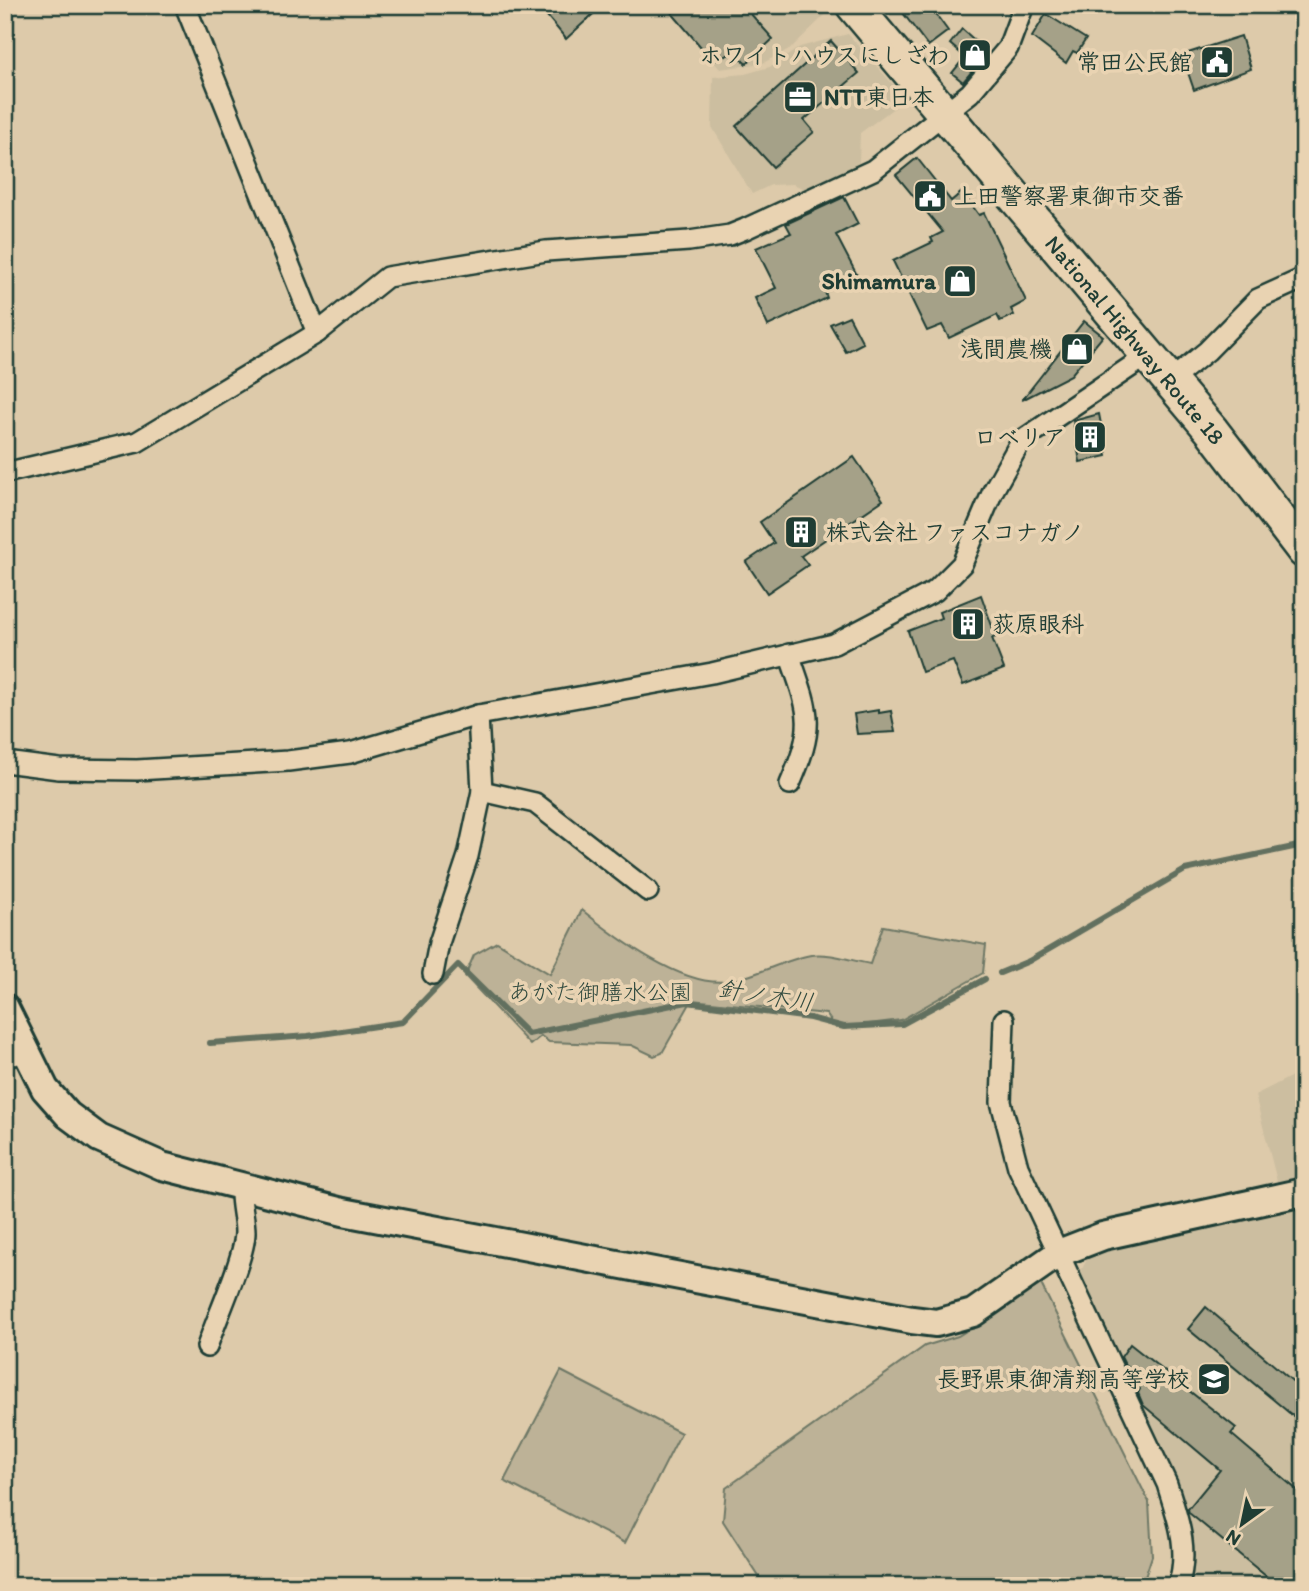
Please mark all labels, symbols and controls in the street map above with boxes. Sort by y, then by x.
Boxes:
shop icon: ホワイトハウスにしざわ [956,36,994,74]
place label: ホワイトハウスにしざわ [699,41,950,69]
public building icon: 常田公民館 [1198,43,1236,81]
place label: 常田公民館 [1077,48,1192,76]
office icon: NTT東日本 [781,78,819,116]
place label: NTT東日本 [824,83,934,111]
public building icon: 上田警察署東御市交番 [911,177,949,215]
place label: 上田警察署東御市交番 [954,182,1184,210]
street label: National Highway Route 18 [1039,230,1231,450]
shop icon: Shimamura [941,262,979,300]
place label: Shimamura [822,267,937,295]
shop icon: 浅間農機 [1058,330,1096,368]
place label: 浅間農機 [960,335,1052,363]
building icon: ロベリア [1071,418,1109,456]
place label: ロベリア [974,423,1066,451]
building icon: 株式会社 ファスコナガノ [782,513,820,551]
place label: 株式会社 ファスコナガノ [826,518,1084,546]
building icon: 荻原眼科 [949,605,987,643]
place label: 荻原眼科 [992,610,1084,638]
water label: 針ノ木川 [716,973,816,1017]
park label: あがた御膳水公園 [508,978,692,1006]
school or university icon: 長野県東御清翔高等学校 [1195,1360,1233,1398]
place label: 長野県東御清翔高等学校 [937,1365,1190,1393]
north arrow [1208,1490,1278,1560]
text: N [1221,1525,1245,1551]

